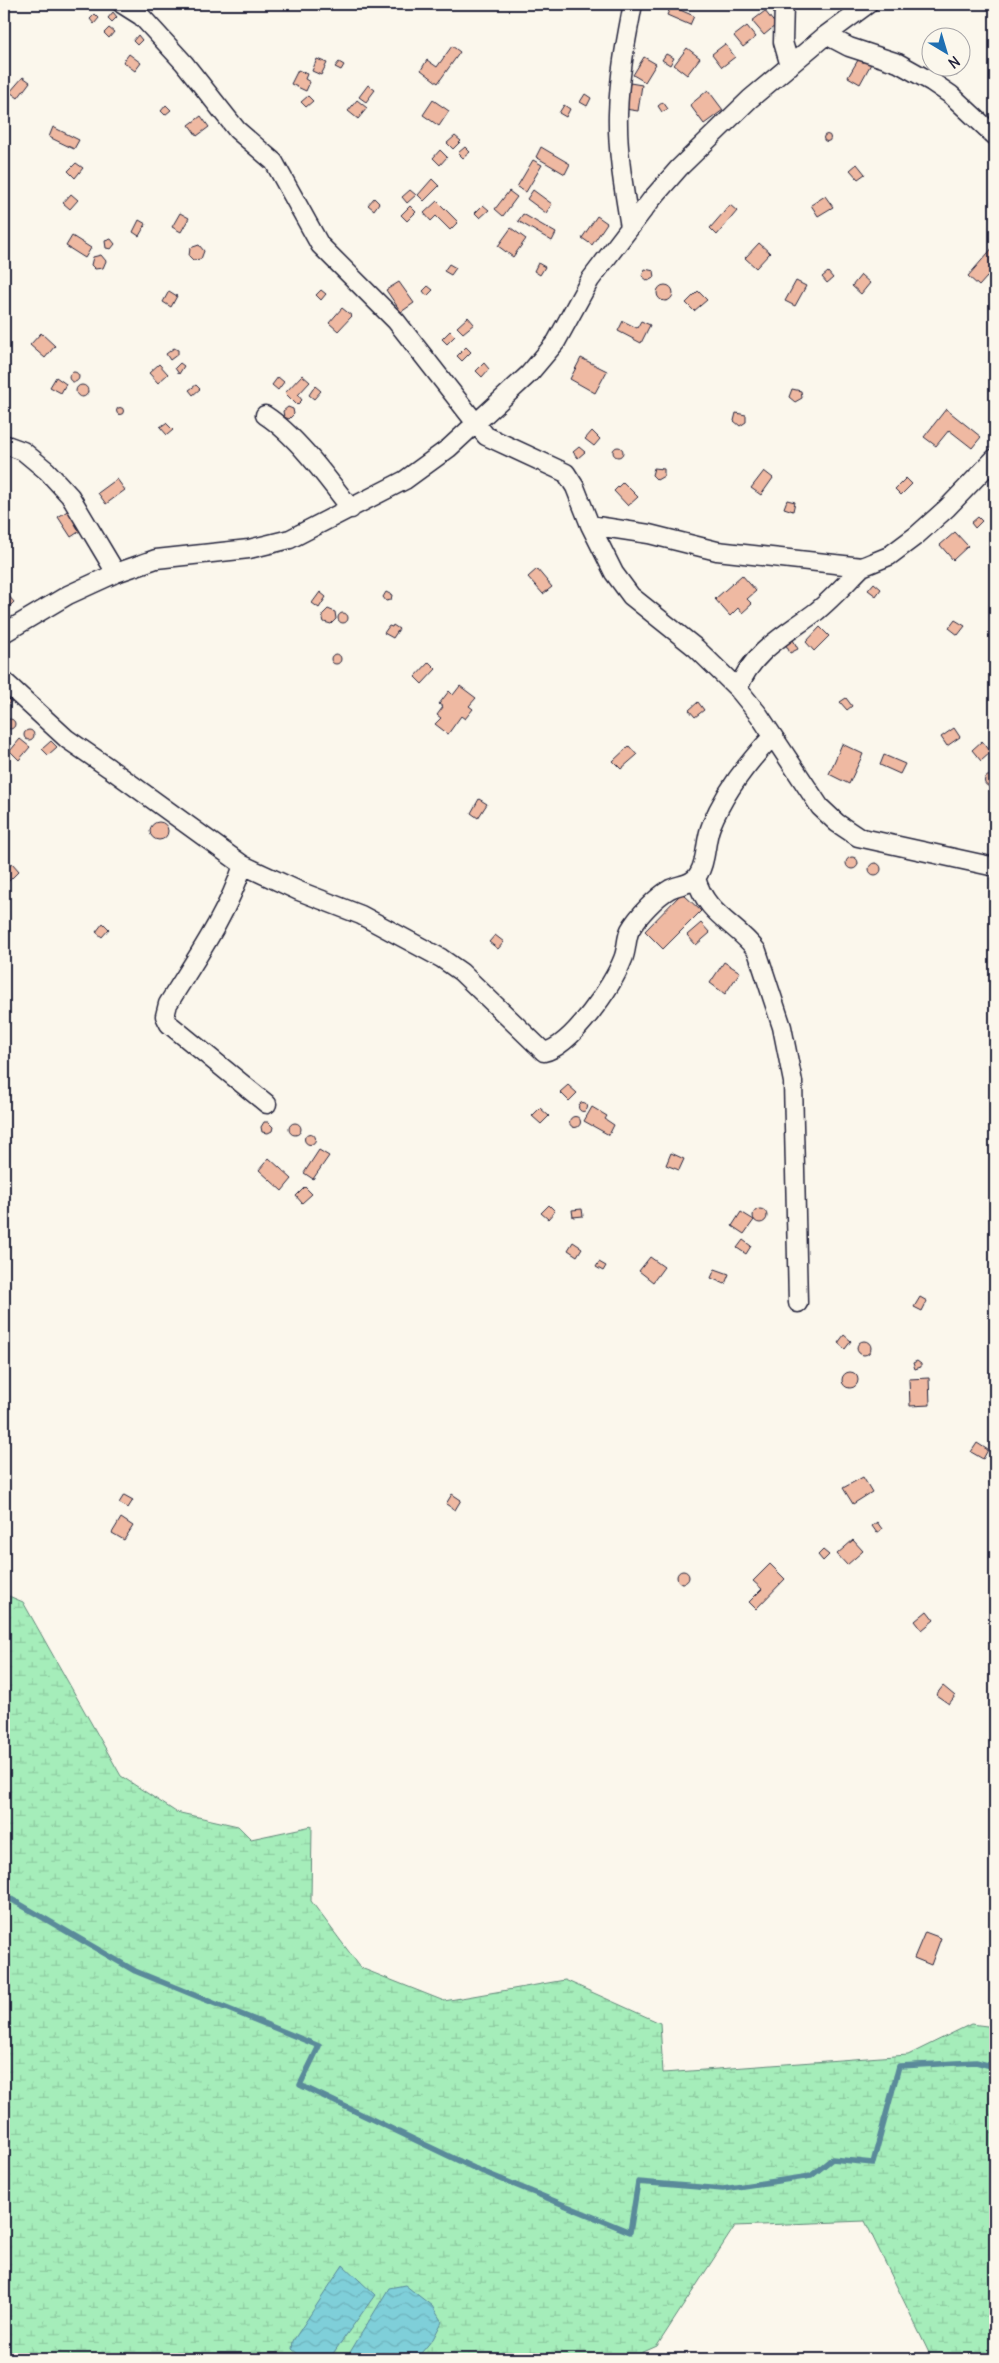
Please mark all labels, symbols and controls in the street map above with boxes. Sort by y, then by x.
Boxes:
north arrow [922,28,972,78]
text: N [945,52,963,72]

